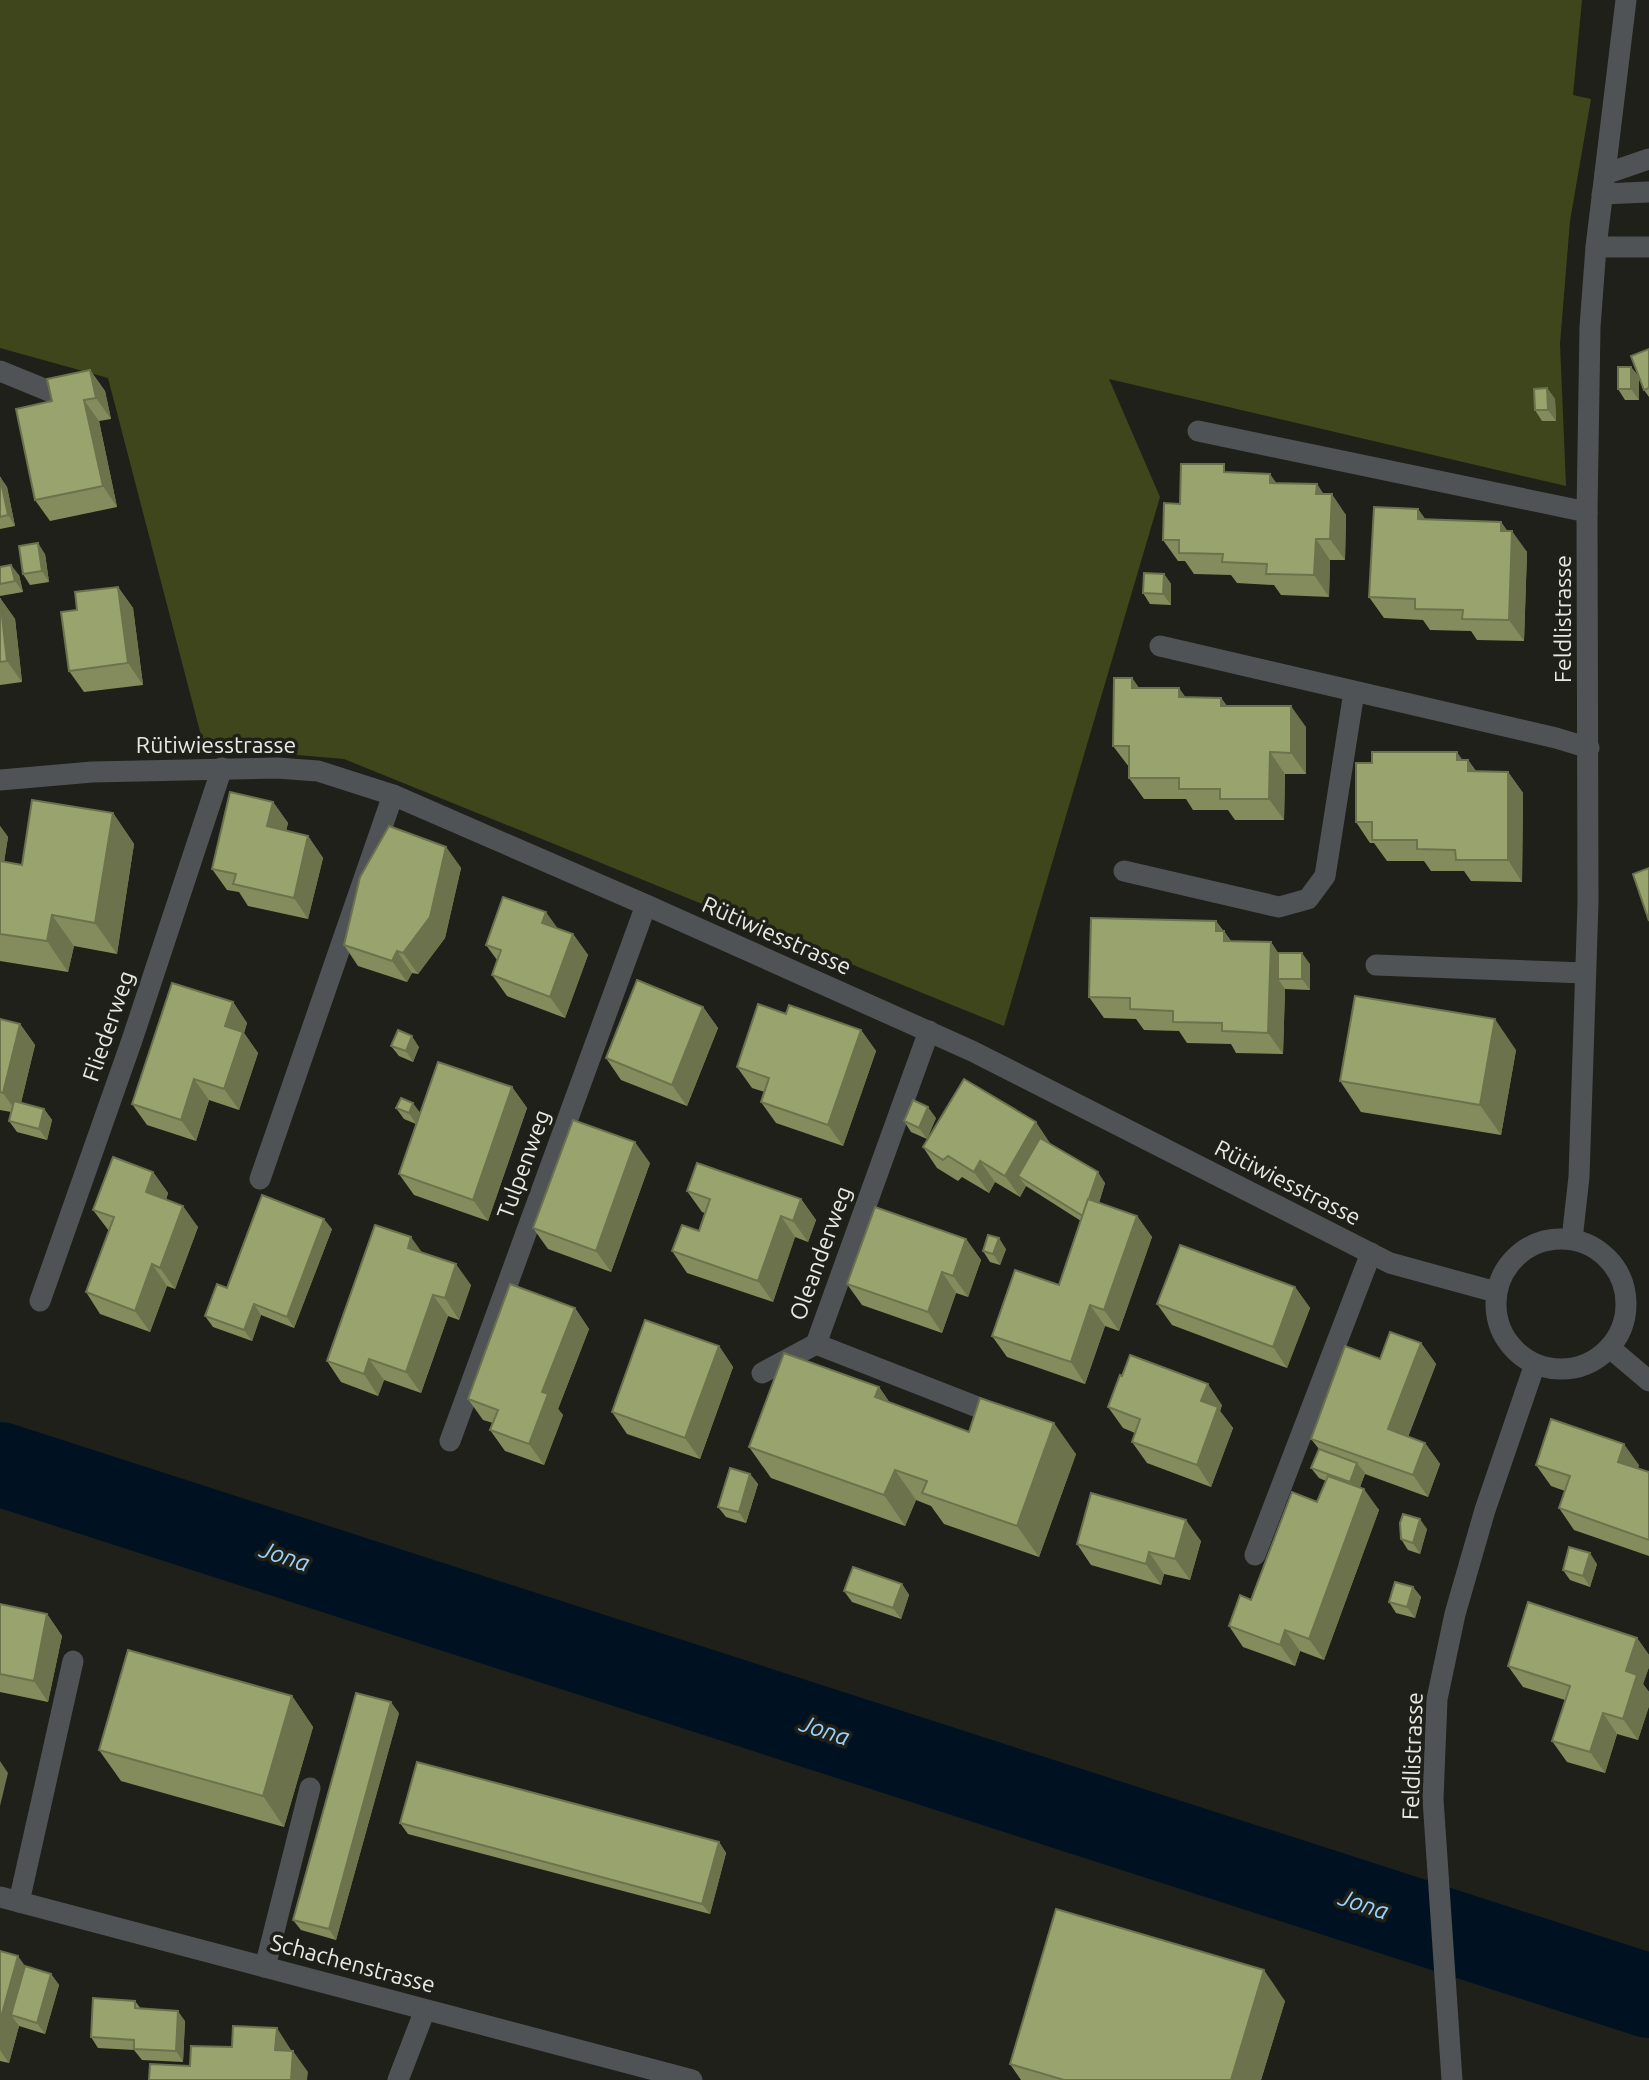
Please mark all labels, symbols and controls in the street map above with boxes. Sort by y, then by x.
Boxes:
street label: Feldlistrasse [1550,555,1575,683]
street label: Rütiwiesstrasse [136,732,296,757]
street label: Rütiwiesstrasse [699,891,855,979]
street label: Fliederweg [77,967,139,1085]
street label: Tulpenweg [492,1106,554,1222]
street label: Rütiwiesstrasse [1211,1134,1365,1230]
street label: Oleanderweg [784,1183,856,1323]
water label: Jona [256,1535,313,1577]
street label: Feldlistrasse [1397,1692,1427,1820]
water label: Jona [796,1709,853,1751]
water label: Jona [1335,1883,1392,1925]
street label: Schachenstrasse [268,1929,438,1997]

